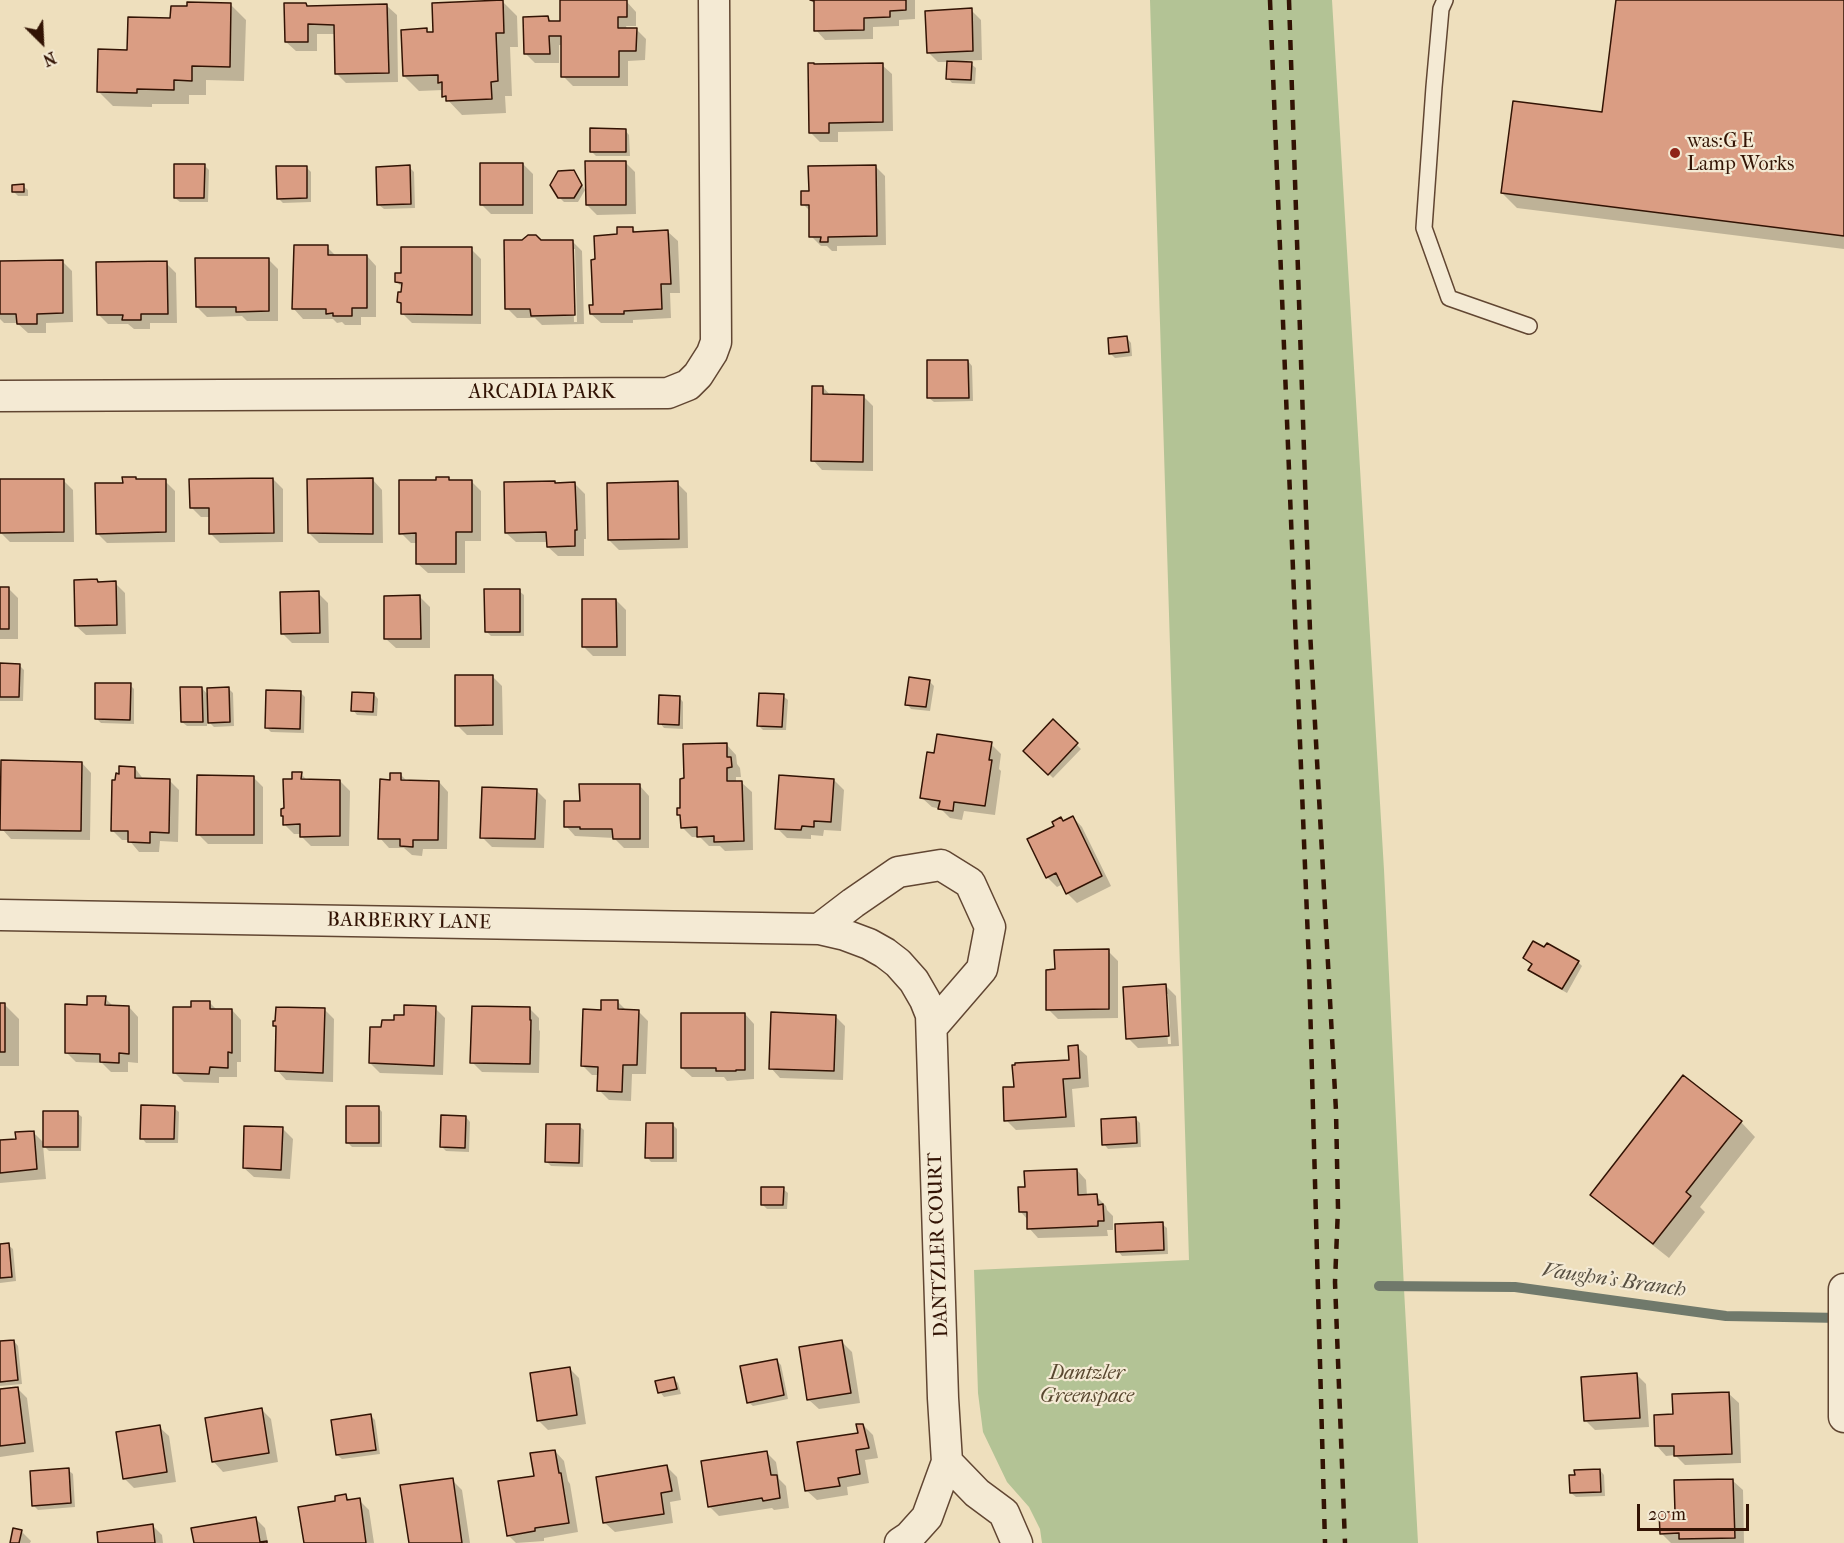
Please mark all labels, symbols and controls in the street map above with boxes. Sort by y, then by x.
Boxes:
north arrow [12,12,72,72]
text: N [40,48,59,70]
place label: was:G E Lamp Works [1687,130,1794,177]
marker: was:G E Lamp Works [1668,146,1682,160]
street label: ARCADIA PARK [469,381,615,405]
street label: BARBERRY LANE [327,909,491,935]
street label: DANTZLER COURT [924,1152,954,1338]
water label: Vaughn's Branch [1541,1258,1687,1304]
park label: Dantzler Greenspace [1040,1362,1134,1409]
scale bar [1640,1492,1752,1530]
text: 20 m [1648,1504,1686,1525]

